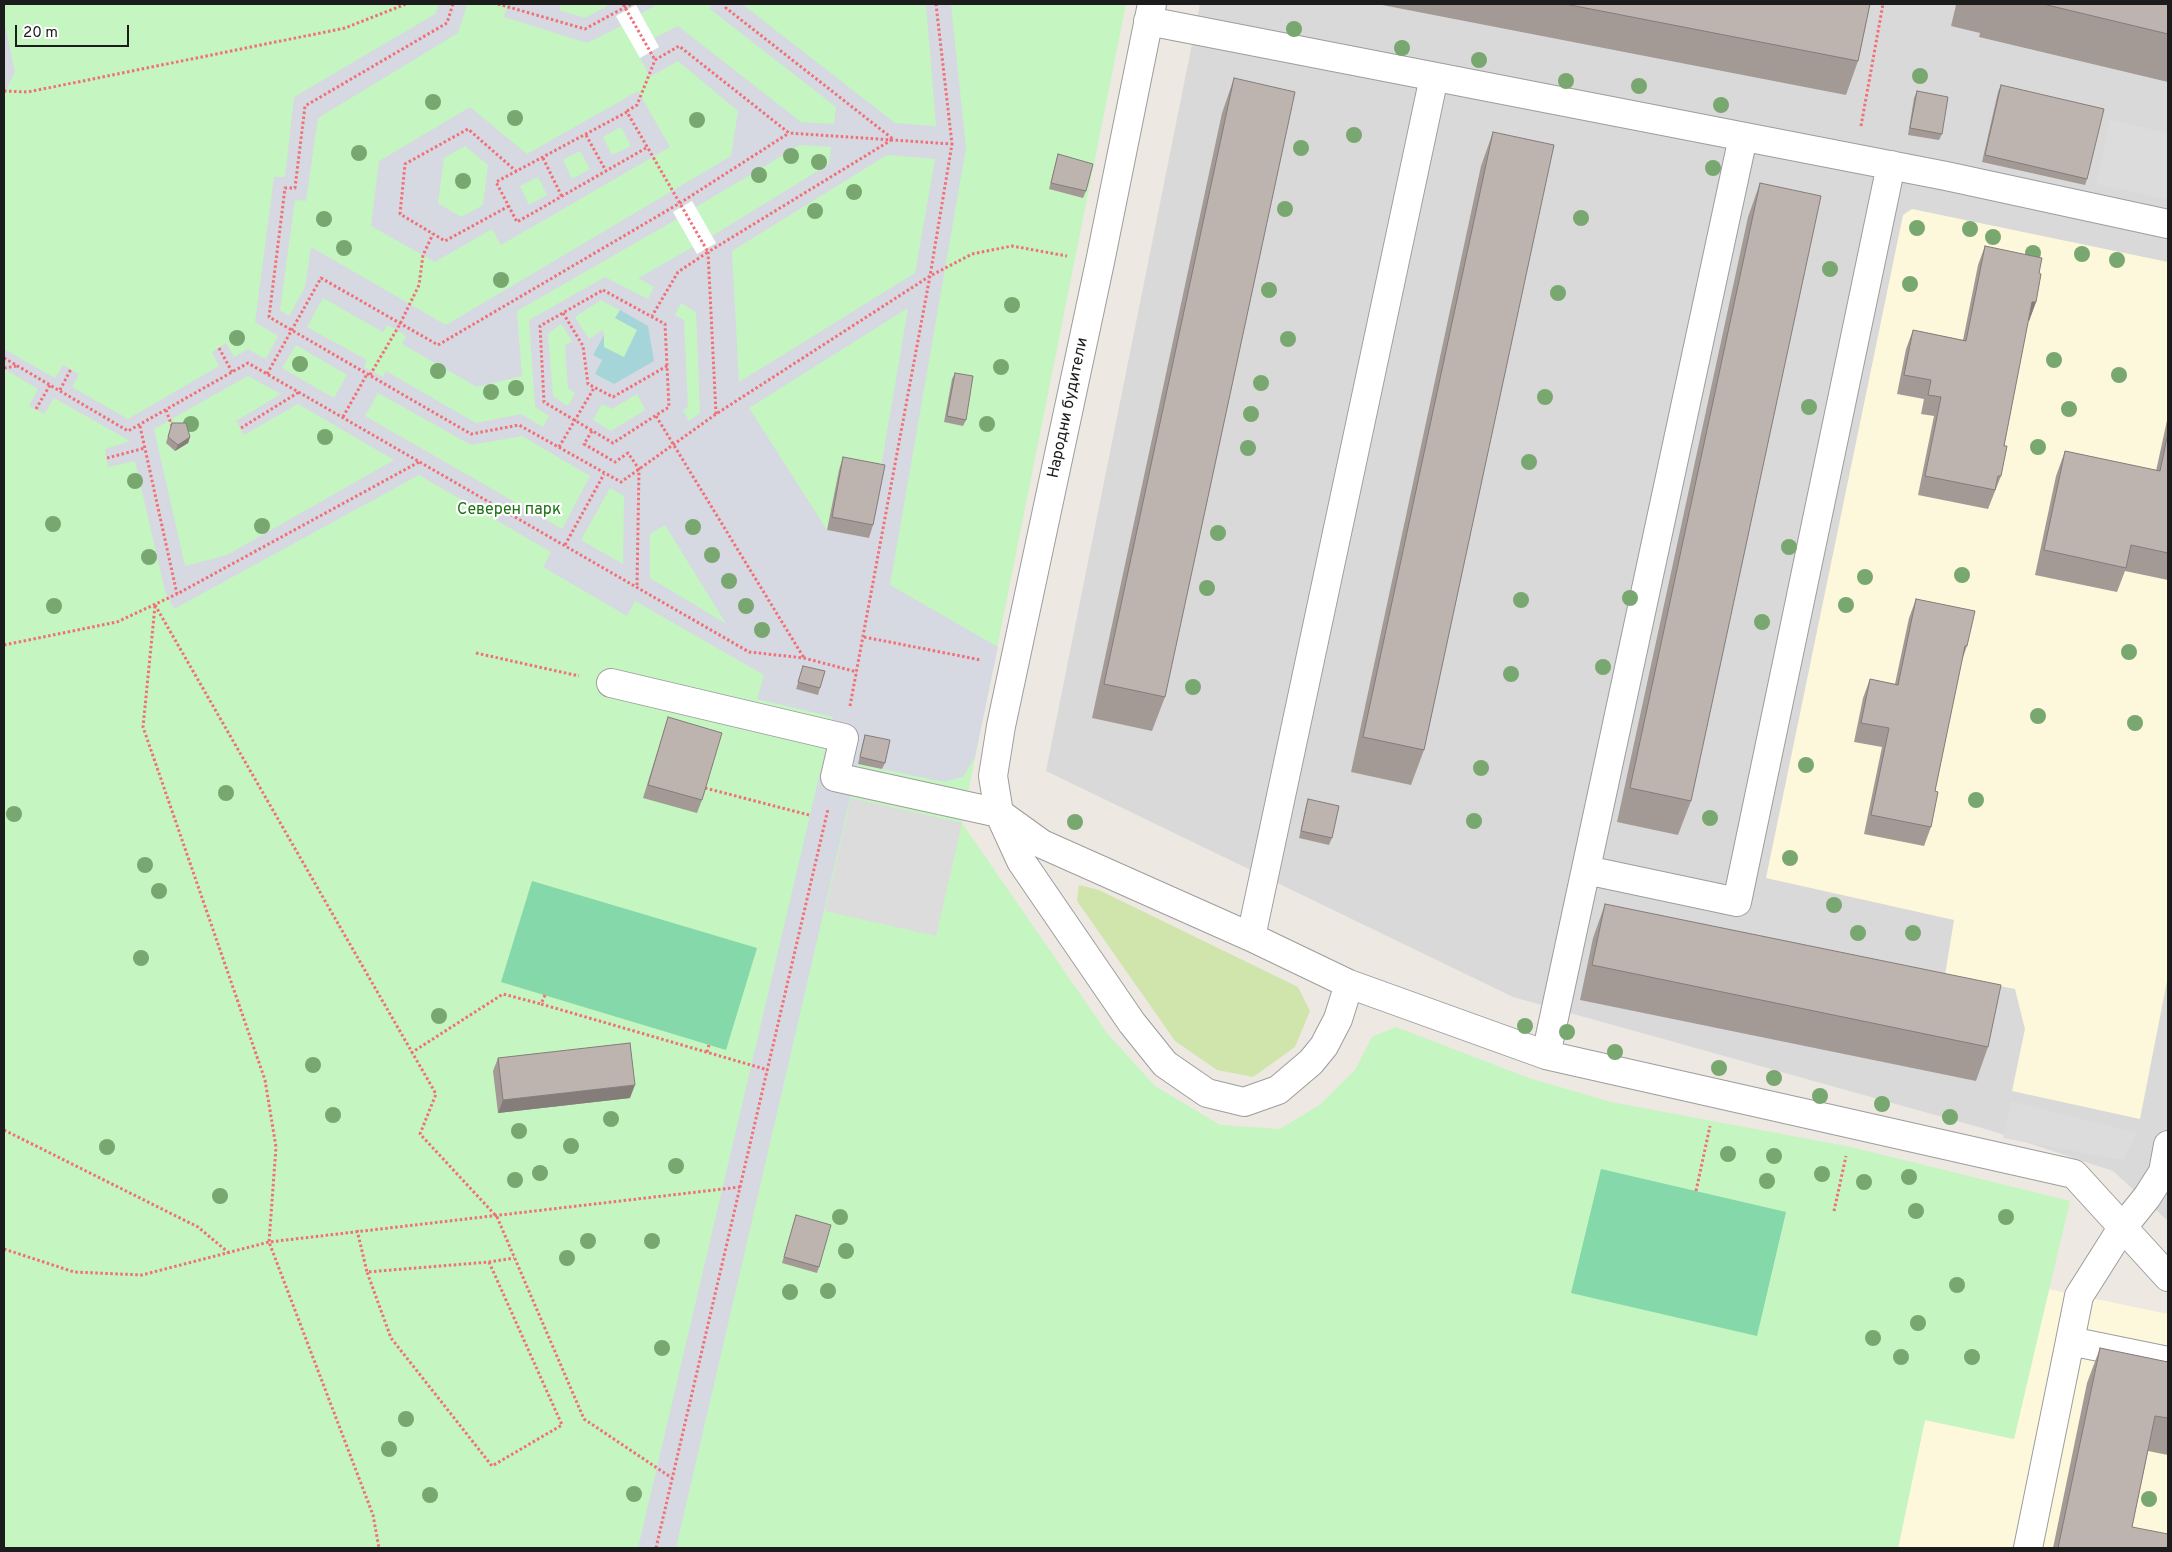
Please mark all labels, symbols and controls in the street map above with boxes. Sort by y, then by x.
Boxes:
scale bar [18,15,131,47]
text: 20 m [23,24,58,43]
street label: Народни будители [1045,336,1093,480]
park label: Северен парк [457,501,561,521]

